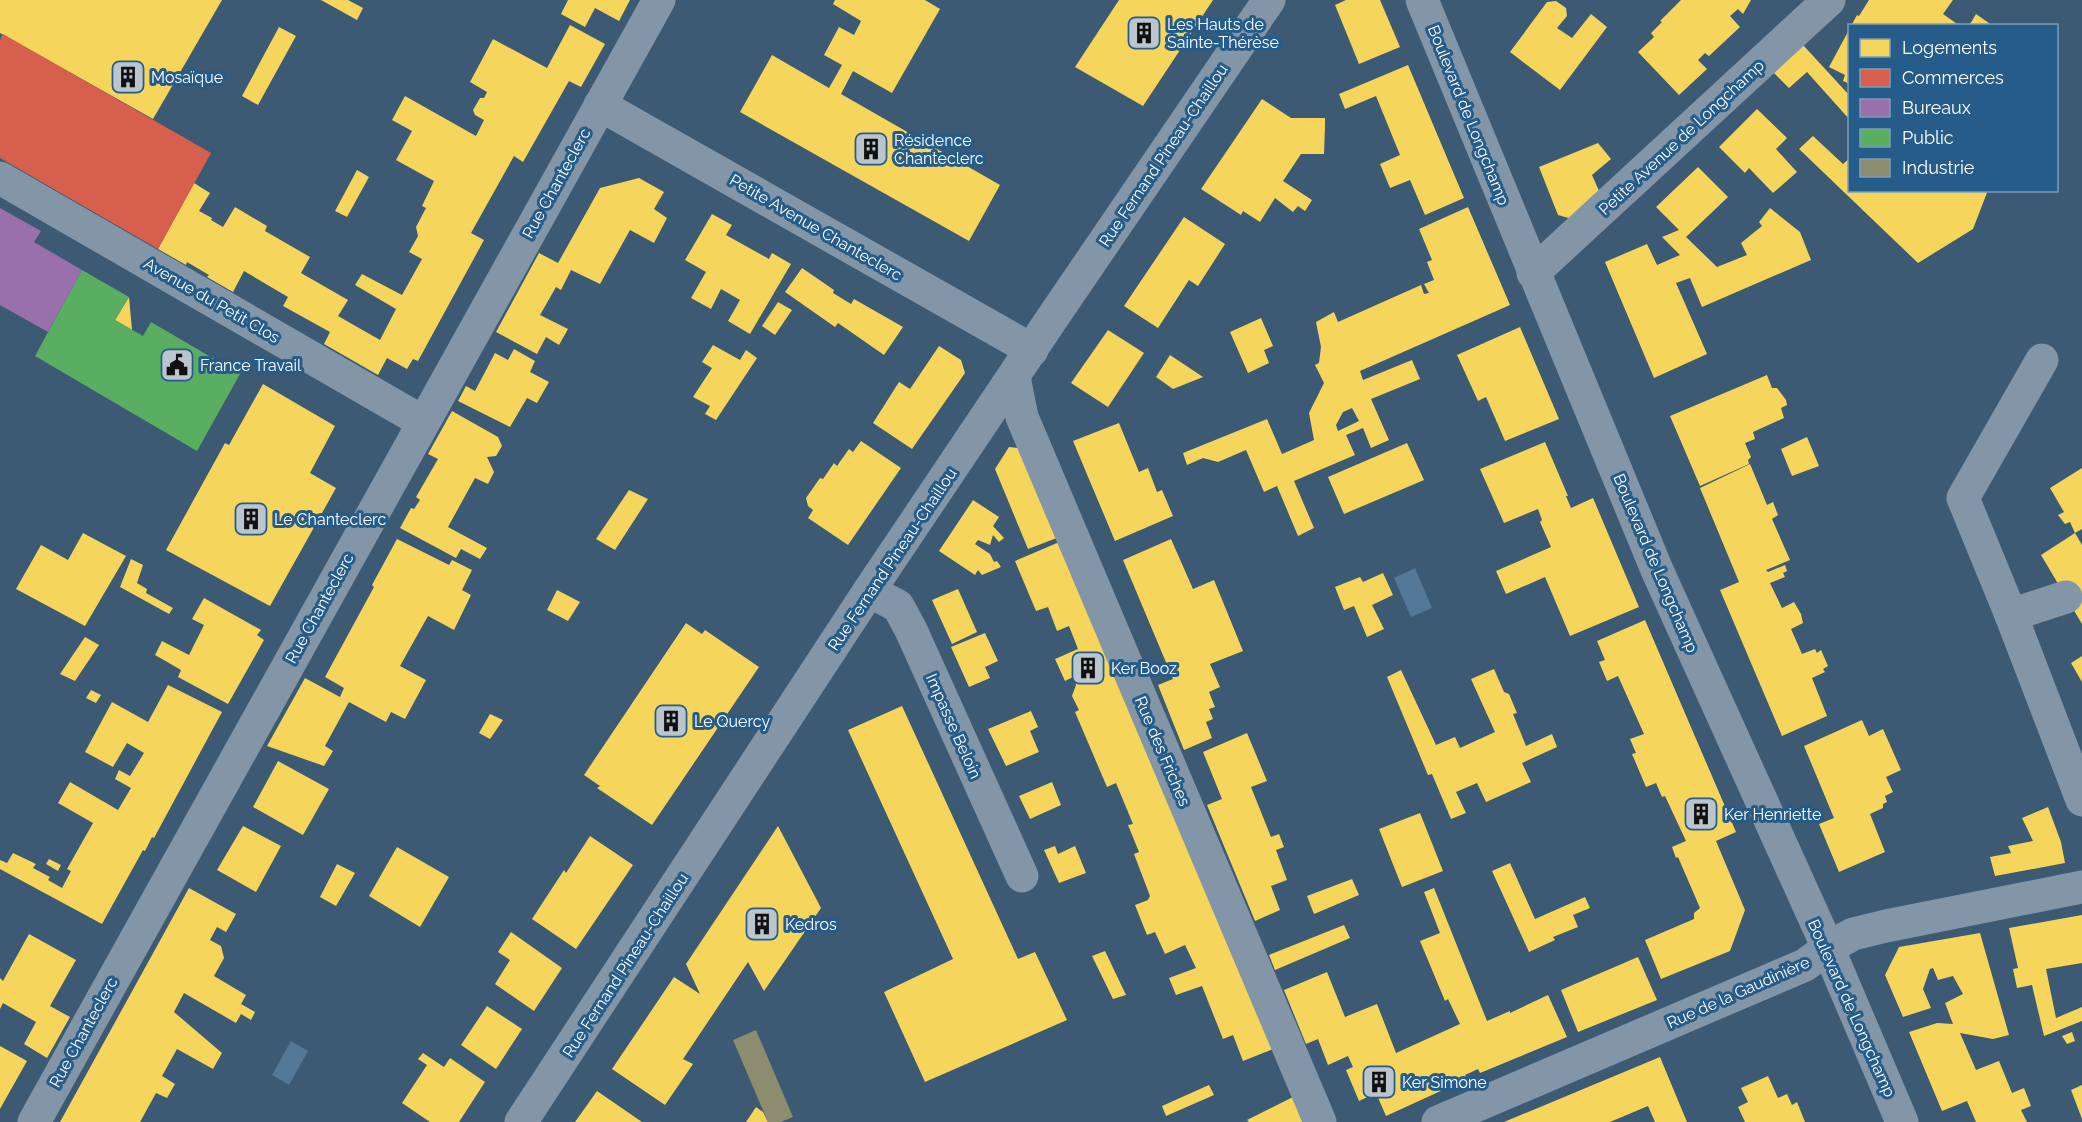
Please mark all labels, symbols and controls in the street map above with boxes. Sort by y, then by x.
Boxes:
building icon: Les Hauts de Sainte-Thérèse [1126,15,1162,51]
place label: Les Hauts de Sainte-Thérèse [1167,15,1279,52]
street label: Boulevard de Longchamp [1424,22,1513,208]
legend [1848,24,2058,192]
text: Logements [1902,37,1997,58]
street label: Petite Avenue de Longchamp [1595,56,1768,219]
building icon: Mosaïque [110,59,146,95]
street label: Rue Fernand Pineau-Chaillou [1095,60,1232,250]
text: Commerces [1902,67,2004,88]
place label: Mosaïque [151,68,223,87]
text: Bureaux [1902,97,1971,118]
street label: Rue Chanteclerc [518,125,595,242]
text: Public [1902,127,1954,148]
building icon: Résidence Chanteclerc [853,131,889,167]
place label: Résidence Chanteclerc [894,131,984,168]
text: Industrie [1902,157,1975,178]
street label: Petite Avenue Chanteclerc [726,170,906,285]
street label: Avenue du Petit Clos [140,254,283,347]
public building icon: France Travail [159,347,195,383]
place label: France Travail [200,356,302,375]
street label: Rue Fernand Pineau-Chaillou [824,464,961,654]
street label: Boulevard de Longchamp [1609,471,1702,656]
building icon: Le Chanteclerc [233,501,269,537]
place label: Le Chanteclerc [274,510,386,529]
street label: Rue Chanteclerc [281,550,358,667]
building icon: Ker Booz [1070,650,1106,686]
place label: Ker Booz [1111,659,1177,678]
street label: Impasse Beloin [922,671,985,782]
street label: Rue des Friches [1131,693,1194,809]
building icon: Le Quercy [653,703,689,739]
place label: Le Quercy [694,712,771,731]
building icon: Ker Henriette [1683,796,1719,832]
place label: Ker Henriette [1724,805,1821,824]
street label: Rue Fernand Pineau-Chaillou [559,870,692,1061]
building icon: Kedros [744,906,780,942]
place label: Kedros [785,915,837,934]
street label: Boulevard de Longchamp [1804,916,1899,1100]
street label: Rue de la Gaudinière [1664,952,1812,1032]
street label: Rue Chanteclerc [45,974,122,1091]
building icon: Ker Simone [1361,1064,1397,1100]
place label: Ker Simone [1402,1073,1487,1092]

